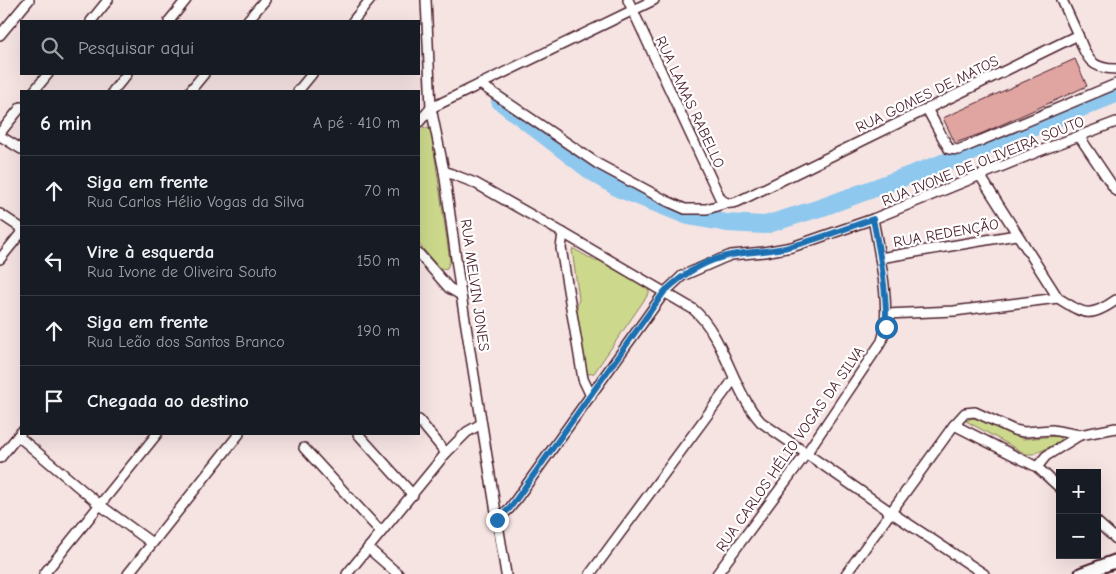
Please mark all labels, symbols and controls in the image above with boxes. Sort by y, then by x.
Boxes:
search box [20,20,420,75]
street label: RUA LAMAS RABELLO [651,33,729,171]
icon: search [38,34,66,62]
text: Pesquisar aqui [78,37,194,59]
street label: RUA GOMES DE MATOS [853,52,1001,136]
text: 6 min [40,111,92,135]
street label: RUA IVONE DE OLIVEIRA SOUTO [879,112,1087,210]
text: A pé · 410 m [313,114,400,132]
text: Siga em frente [87,171,208,193]
icon: ahead [40,177,68,205]
text: 70 m [364,182,400,200]
text: Rua Carlos Hélio Vogas da Silva [87,193,305,211]
street label: RUA REDENÇÃO [892,215,1000,251]
street label: RUA MELVIN JONES [457,218,493,352]
text: Vire à esquerda [87,241,214,263]
icon: left [40,247,68,275]
text: 150 m [357,252,400,270]
text: Rua Ivone de Oliveira Souto [87,263,277,281]
text: Siga em frente [87,311,208,333]
route start [875,316,898,339]
icon: ahead [40,317,68,345]
text: 190 m [357,322,400,340]
text: Rua Leão dos Santos Branco [87,333,285,351]
street label: RUA CARLOS HÉLIO VOGAS DA SILVA [711,342,868,555]
icon: arrive [40,387,68,415]
text: Chegada ao destino [87,390,249,412]
map controls [1056,469,1101,559]
button: + [1056,469,1101,514]
route end [486,509,509,532]
button: − [1056,514,1101,559]

